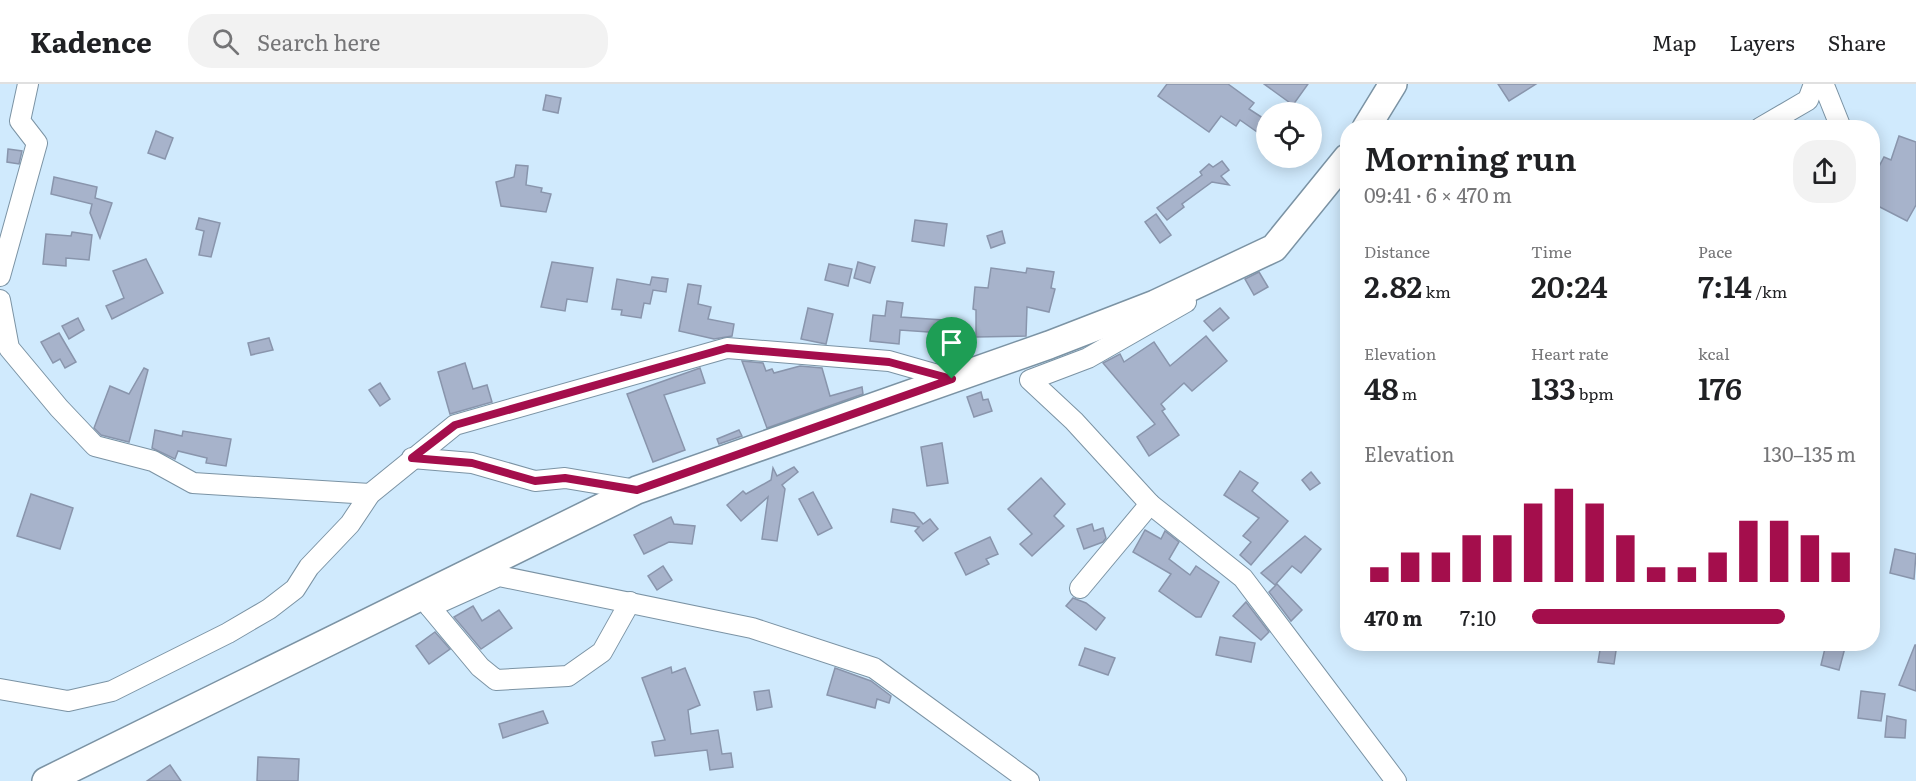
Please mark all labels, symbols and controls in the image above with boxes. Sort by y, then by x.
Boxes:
search box [188,14,608,68]
text: Kadence [30,20,152,62]
icon: search [209,25,242,58]
text: Search here [257,25,380,58]
text: Map [1652,26,1697,57]
text: Layers [1730,26,1795,57]
text: Share [1828,26,1886,57]
map controls [1256,102,1322,168]
button: locate [1256,102,1322,168]
text: Morning run [1364,132,1577,181]
button: share [1793,140,1856,203]
text: 09:41 · 6 × 470 m [1364,179,1512,209]
text: Distance [1364,239,1430,263]
text: Time [1531,239,1572,263]
text: Pace [1698,239,1732,263]
text: 2.82 [1364,263,1422,307]
text: 20:24 [1531,263,1608,307]
text: 7:14 [1698,263,1752,307]
text: km [1422,279,1451,303]
text: /km [1752,279,1787,303]
pin [926,317,977,379]
icon: arrive [935,326,968,359]
text: Elevation [1364,341,1436,365]
text: Heart rate [1531,341,1609,365]
text: kcal [1698,341,1730,365]
text: 48 [1364,365,1399,409]
text: 133 [1531,365,1576,409]
text: 176 [1698,365,1742,409]
text: m [1399,381,1417,405]
text: bpm [1576,381,1614,405]
text: Elevation [1364,438,1454,468]
text: 130–135 m [1763,438,1856,468]
text: 470 m [1364,602,1422,632]
text: 7:10 [1460,602,1496,632]

